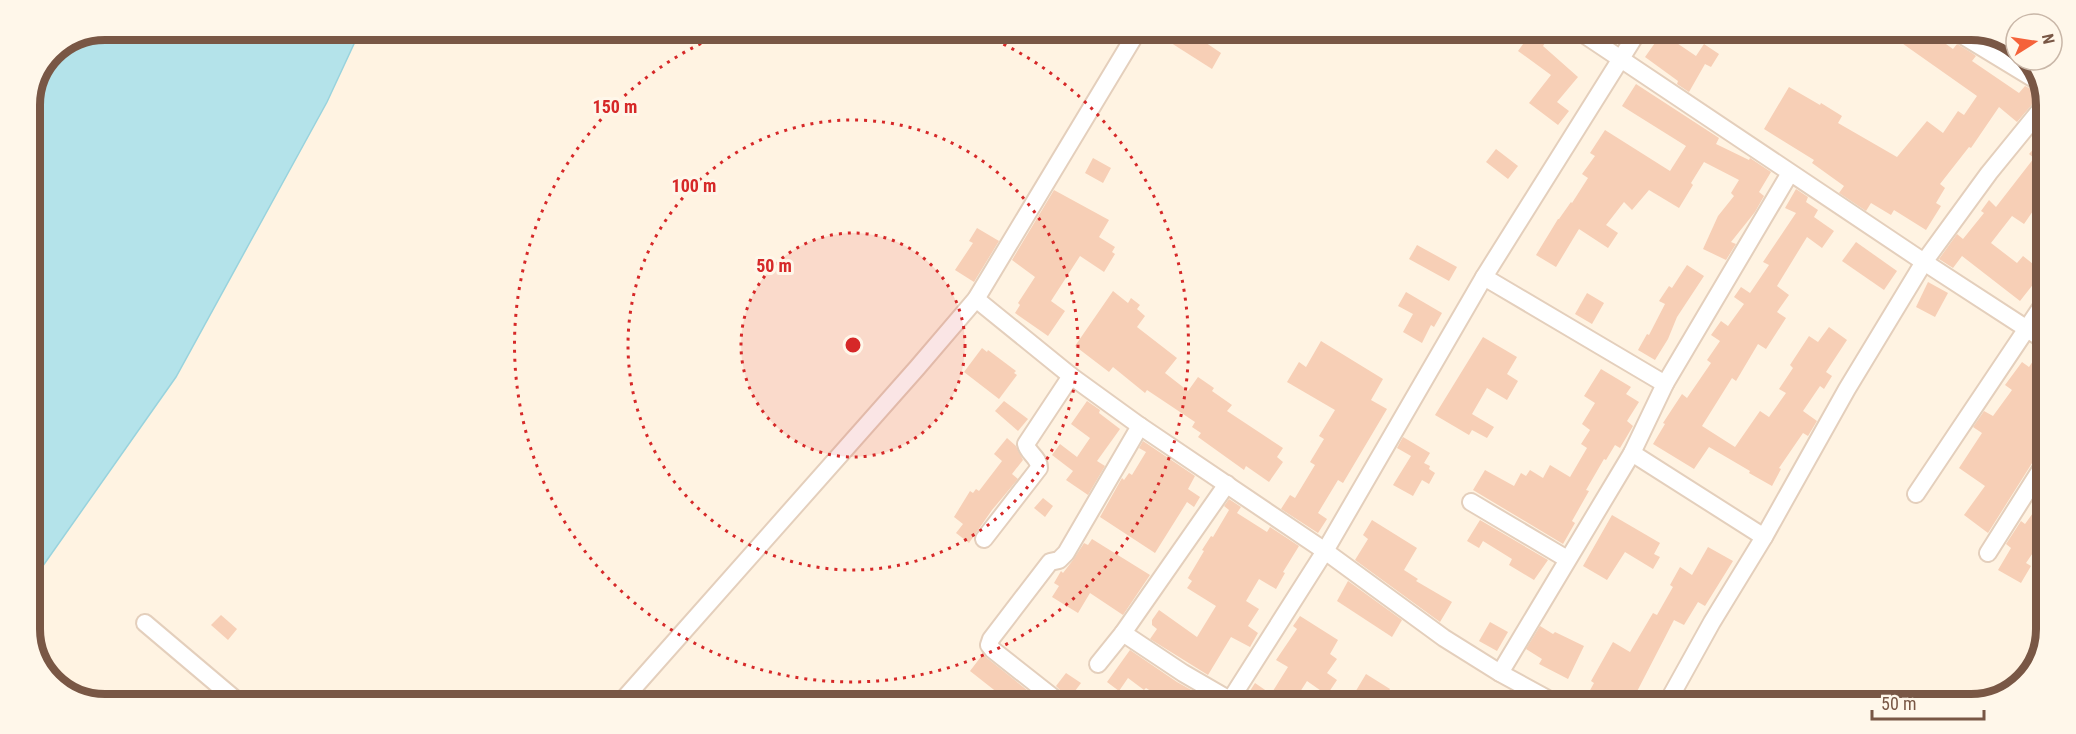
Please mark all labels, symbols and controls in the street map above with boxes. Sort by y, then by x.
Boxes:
north arrow [2004,12,2064,72]
text: N [2038,32,2058,46]
text: 150 m [593,96,637,117]
text: 100 m [672,175,716,196]
text: 50 m [756,255,792,276]
centre of rings [843,335,863,355]
scale bar [1872,683,1984,721]
text: 50 m [1881,693,1916,714]

